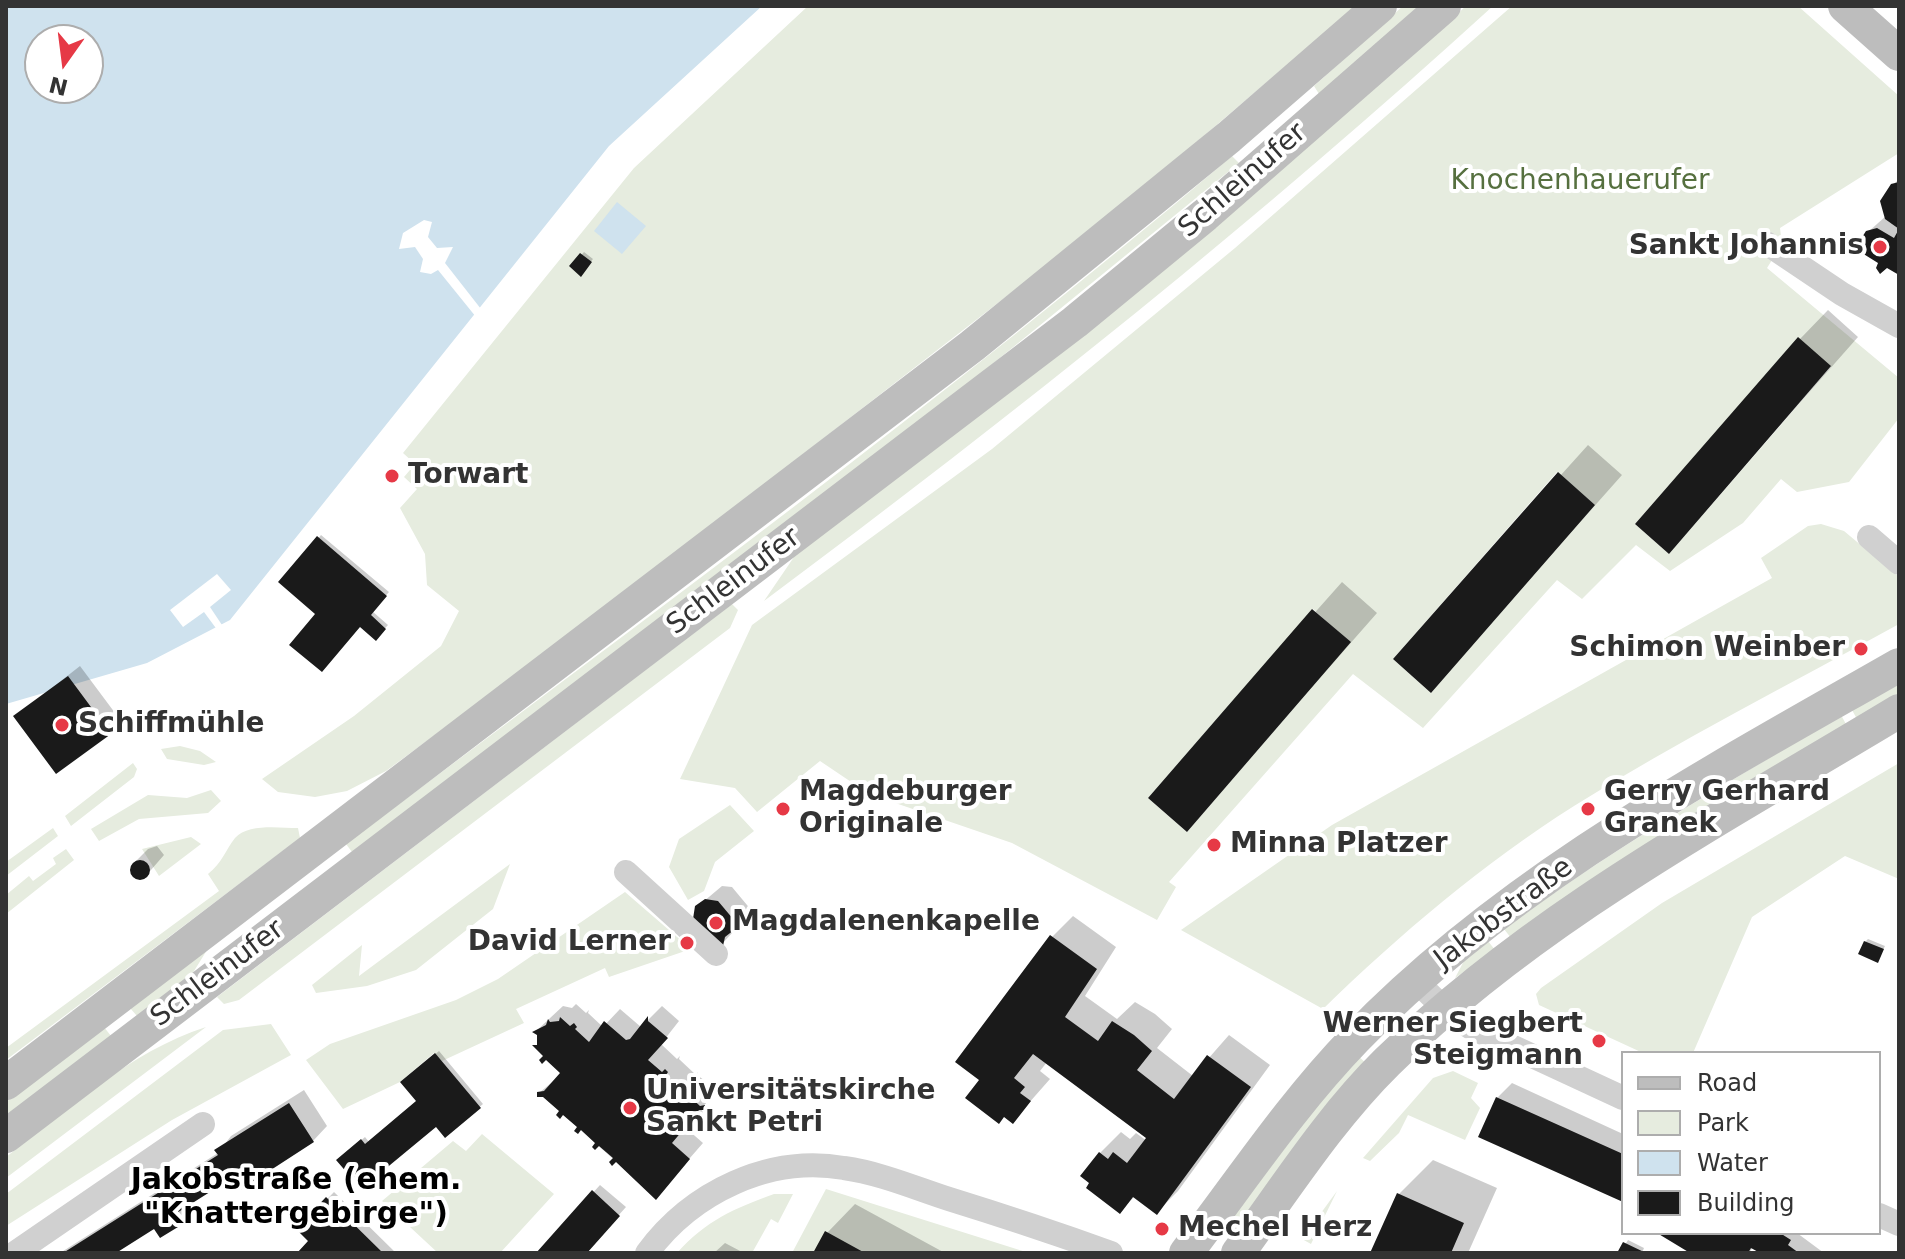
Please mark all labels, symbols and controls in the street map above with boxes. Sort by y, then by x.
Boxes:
north arrow [24,24,104,104]
text: N [47,71,71,100]
street label: Schleinufer [1172,117,1314,245]
park label: Knochenhauerufer [1450,165,1710,199]
place label: Sankt Johannis [1629,230,1864,264]
marker: Sankt Johannis [1871,238,1889,256]
place label: Torwart [408,459,528,493]
marker: Torwart [383,467,401,485]
street label: Schleinufer [661,521,807,643]
place label: Schimon Weinber [1569,632,1845,666]
marker: Schimon Weinber [1852,640,1870,658]
place label: Schiffmühle [78,708,265,742]
marker: Schiffmühle [53,716,71,734]
place label: Magdeburger Originale [799,776,1011,842]
place label: Gerry Gerhard Granek [1604,776,1830,842]
marker: Magdeburger Originale [774,800,792,818]
marker: Gerry Gerhard Granek [1579,800,1597,818]
place label: Minna Platzer [1230,828,1447,862]
marker: Minna Platzer [1205,836,1223,854]
street label: Jakobstraße [1428,851,1580,977]
place label: Magdalenenkapelle [732,906,1040,940]
street label: Schleinufer [145,913,291,1035]
marker: Magdalenenkapelle [707,914,725,932]
place label: David Lerner [468,926,671,960]
marker: David Lerner [678,934,696,952]
place label: Werner Siegbert Steigmann [1323,1008,1583,1074]
marker: Werner Siegbert Steigmann [1590,1032,1608,1050]
legend [1621,1051,1881,1235]
text: Road [1697,1069,1757,1097]
place label: Universitätskirche Sankt Petri [646,1075,935,1141]
marker: Universitätskirche Sankt Petri [621,1099,639,1117]
text: Park [1697,1109,1749,1137]
text: Water [1697,1149,1768,1177]
district label: Jakobstraße (ehem. "Knattergebirge") [131,1163,461,1234]
text: Building [1697,1189,1794,1217]
place label: Mechel Herz [1178,1212,1372,1246]
marker: Mechel Herz [1153,1220,1171,1238]

